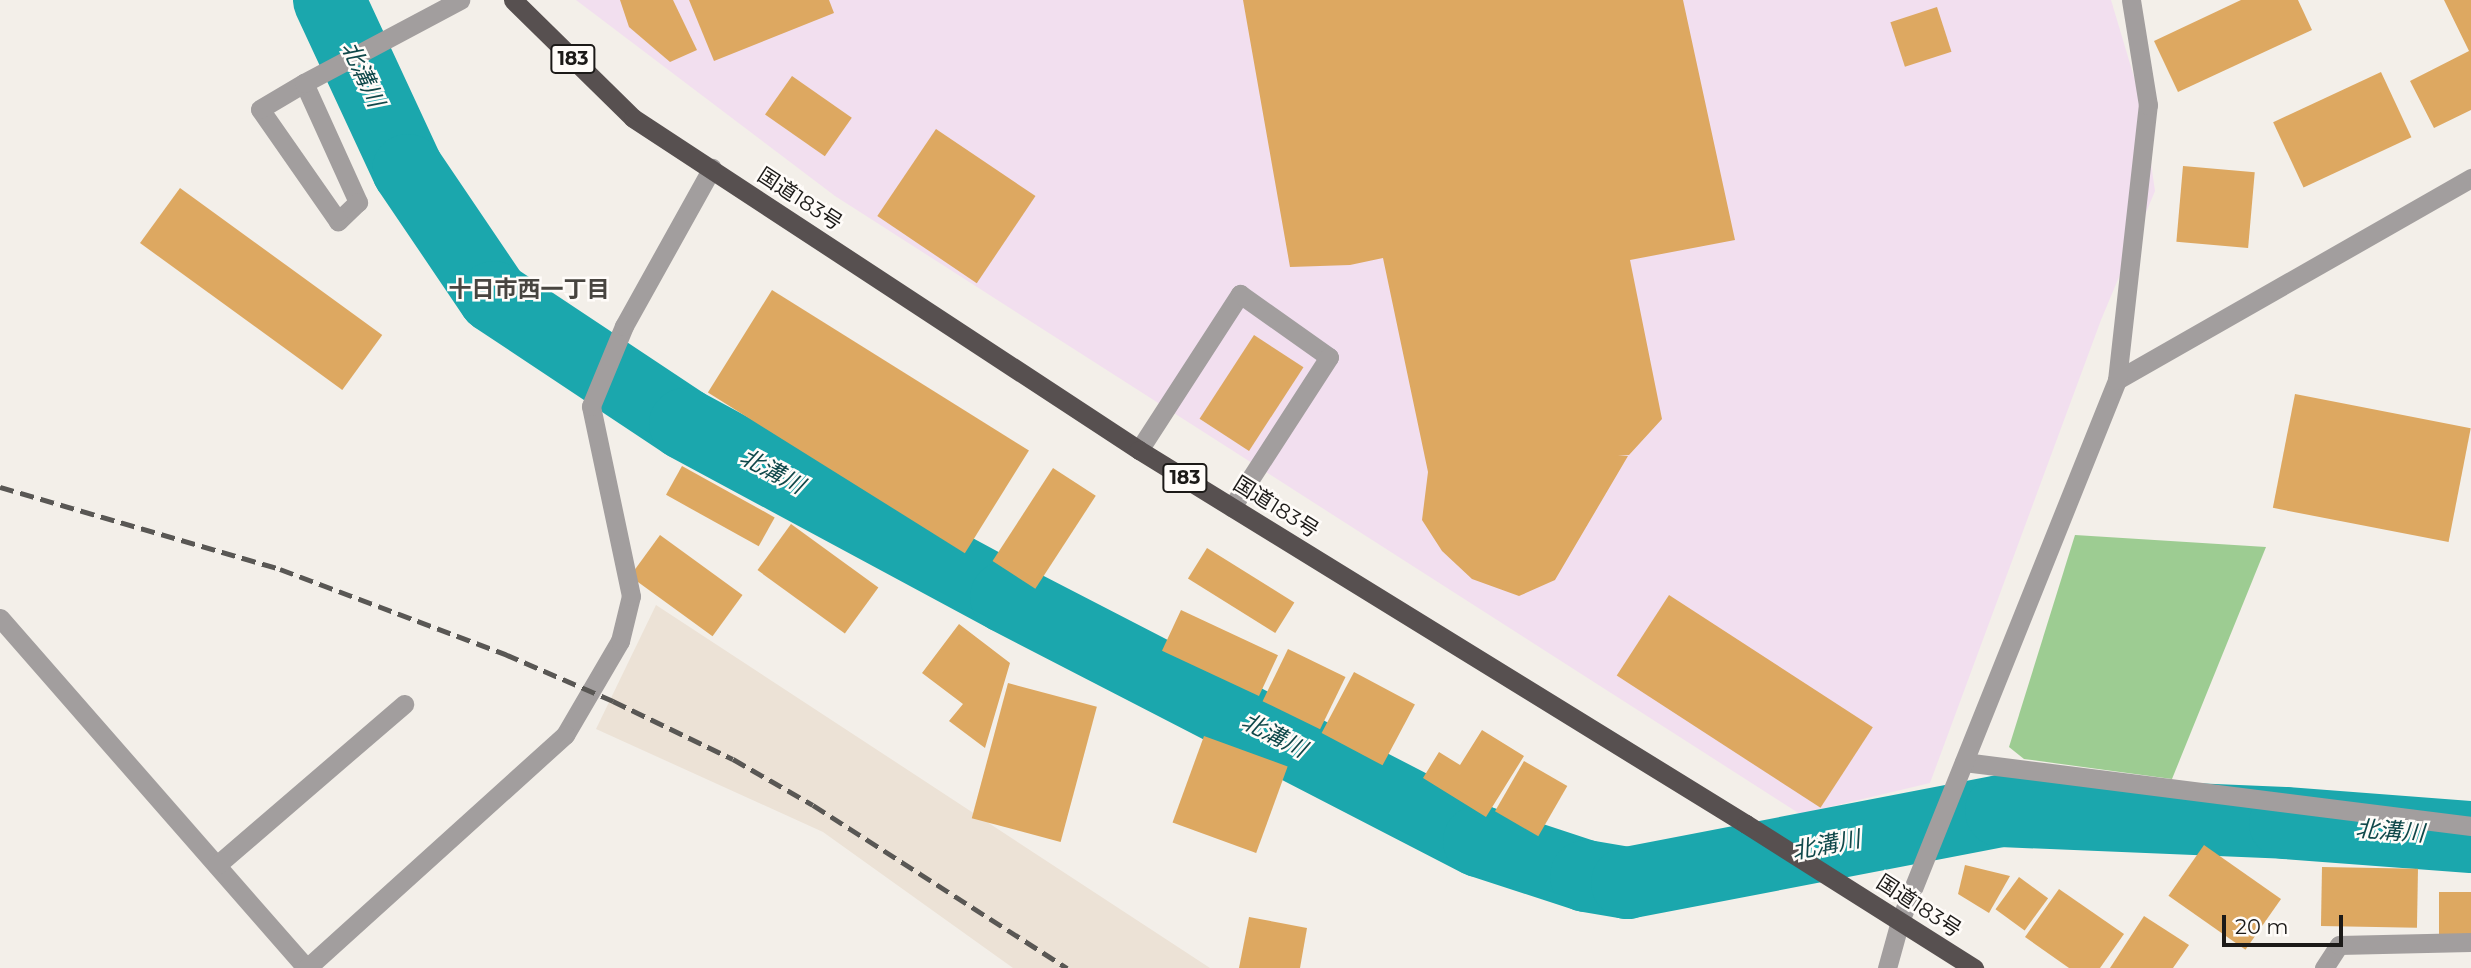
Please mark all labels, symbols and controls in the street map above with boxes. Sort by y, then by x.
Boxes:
water label: 北溝川 [336,37,390,111]
road number: 183 [550,44,596,74]
street label: 国道183号 [753,162,847,236]
district label: 十日市西一丁目 [449,275,609,303]
water label: 北溝川 [735,443,809,499]
road number: 183 [1162,463,1208,494]
street label: 国道183号 [1229,471,1323,543]
water label: 北溝川 [1237,707,1311,763]
water label: 北溝川 [2355,815,2425,847]
water label: 北溝川 [1790,825,1862,865]
street label: 国道183号 [1872,869,1966,943]
scale bar [2226,902,2347,946]
text: 20 m [2235,914,2289,939]

